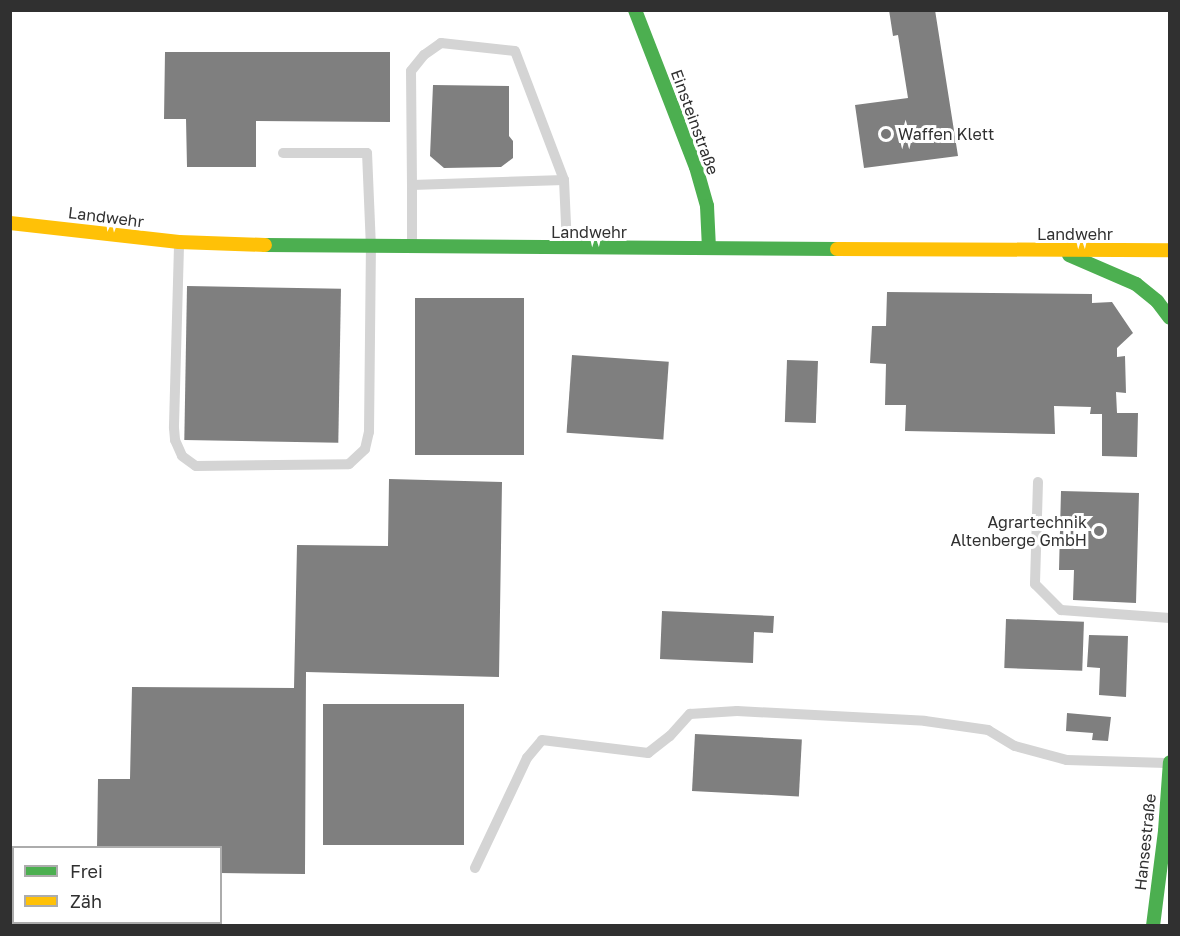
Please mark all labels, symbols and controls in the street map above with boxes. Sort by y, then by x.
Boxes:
street label: Einsteinstraße [667,67,723,177]
place label: Waffen Klett [898,124,994,144]
marker: Waffen Klett [879,127,893,141]
street label: Landwehr [67,203,145,231]
street label: Landwehr [551,222,627,242]
street label: Landwehr [1037,224,1113,244]
place label: Agrartechnik Altenberge GmbH [951,512,1087,550]
marker: Agrartechnik Altenberge GmbH [1092,524,1106,538]
street label: Hansestraße [1130,793,1160,891]
legend [12,846,222,924]
text: Frei [70,860,103,882]
text: Zäh [70,890,102,912]

